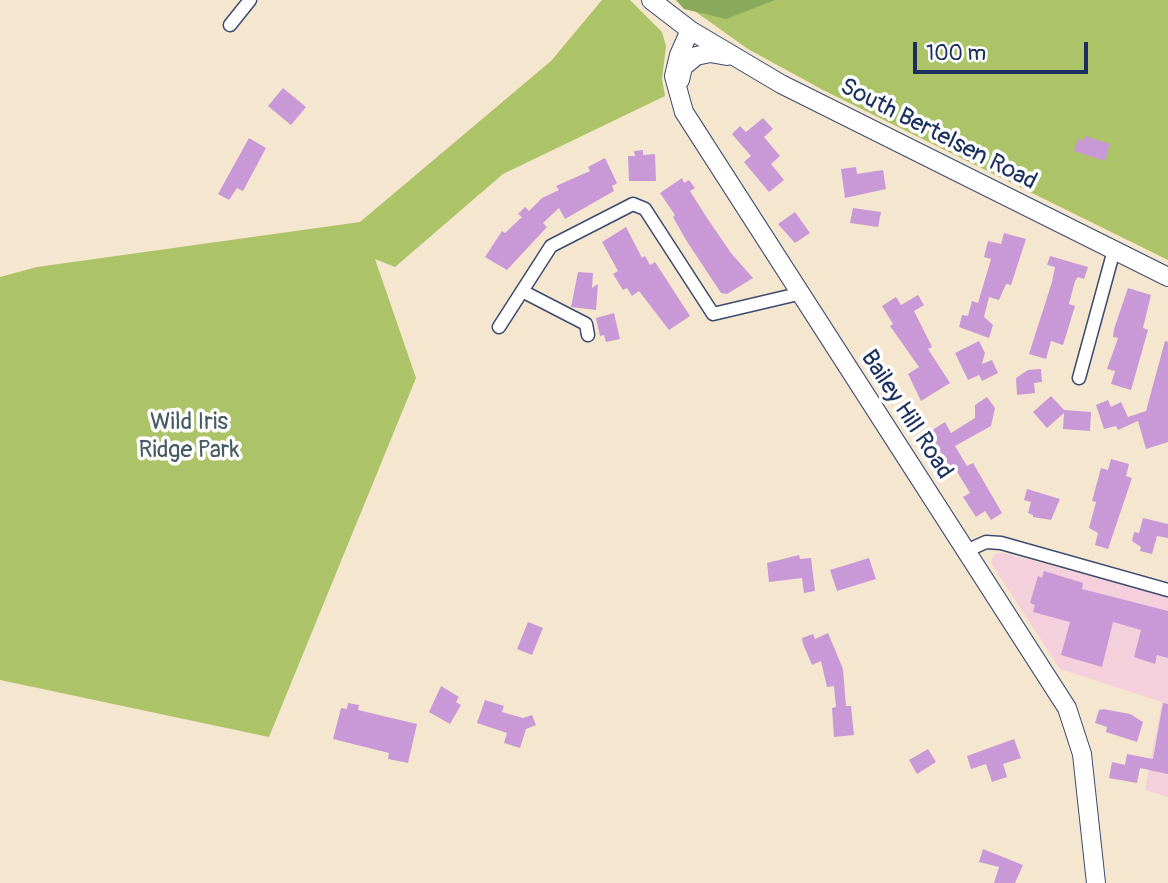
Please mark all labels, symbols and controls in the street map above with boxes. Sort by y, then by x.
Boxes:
scale bar [916,28,1091,72]
text: 100 m [926,40,986,67]
street label: South Bertelsen Road [835,73,1041,197]
street label: Bailey Hill Road [854,345,958,485]
park label: Wild Iris Ridge Park [139,409,239,465]

